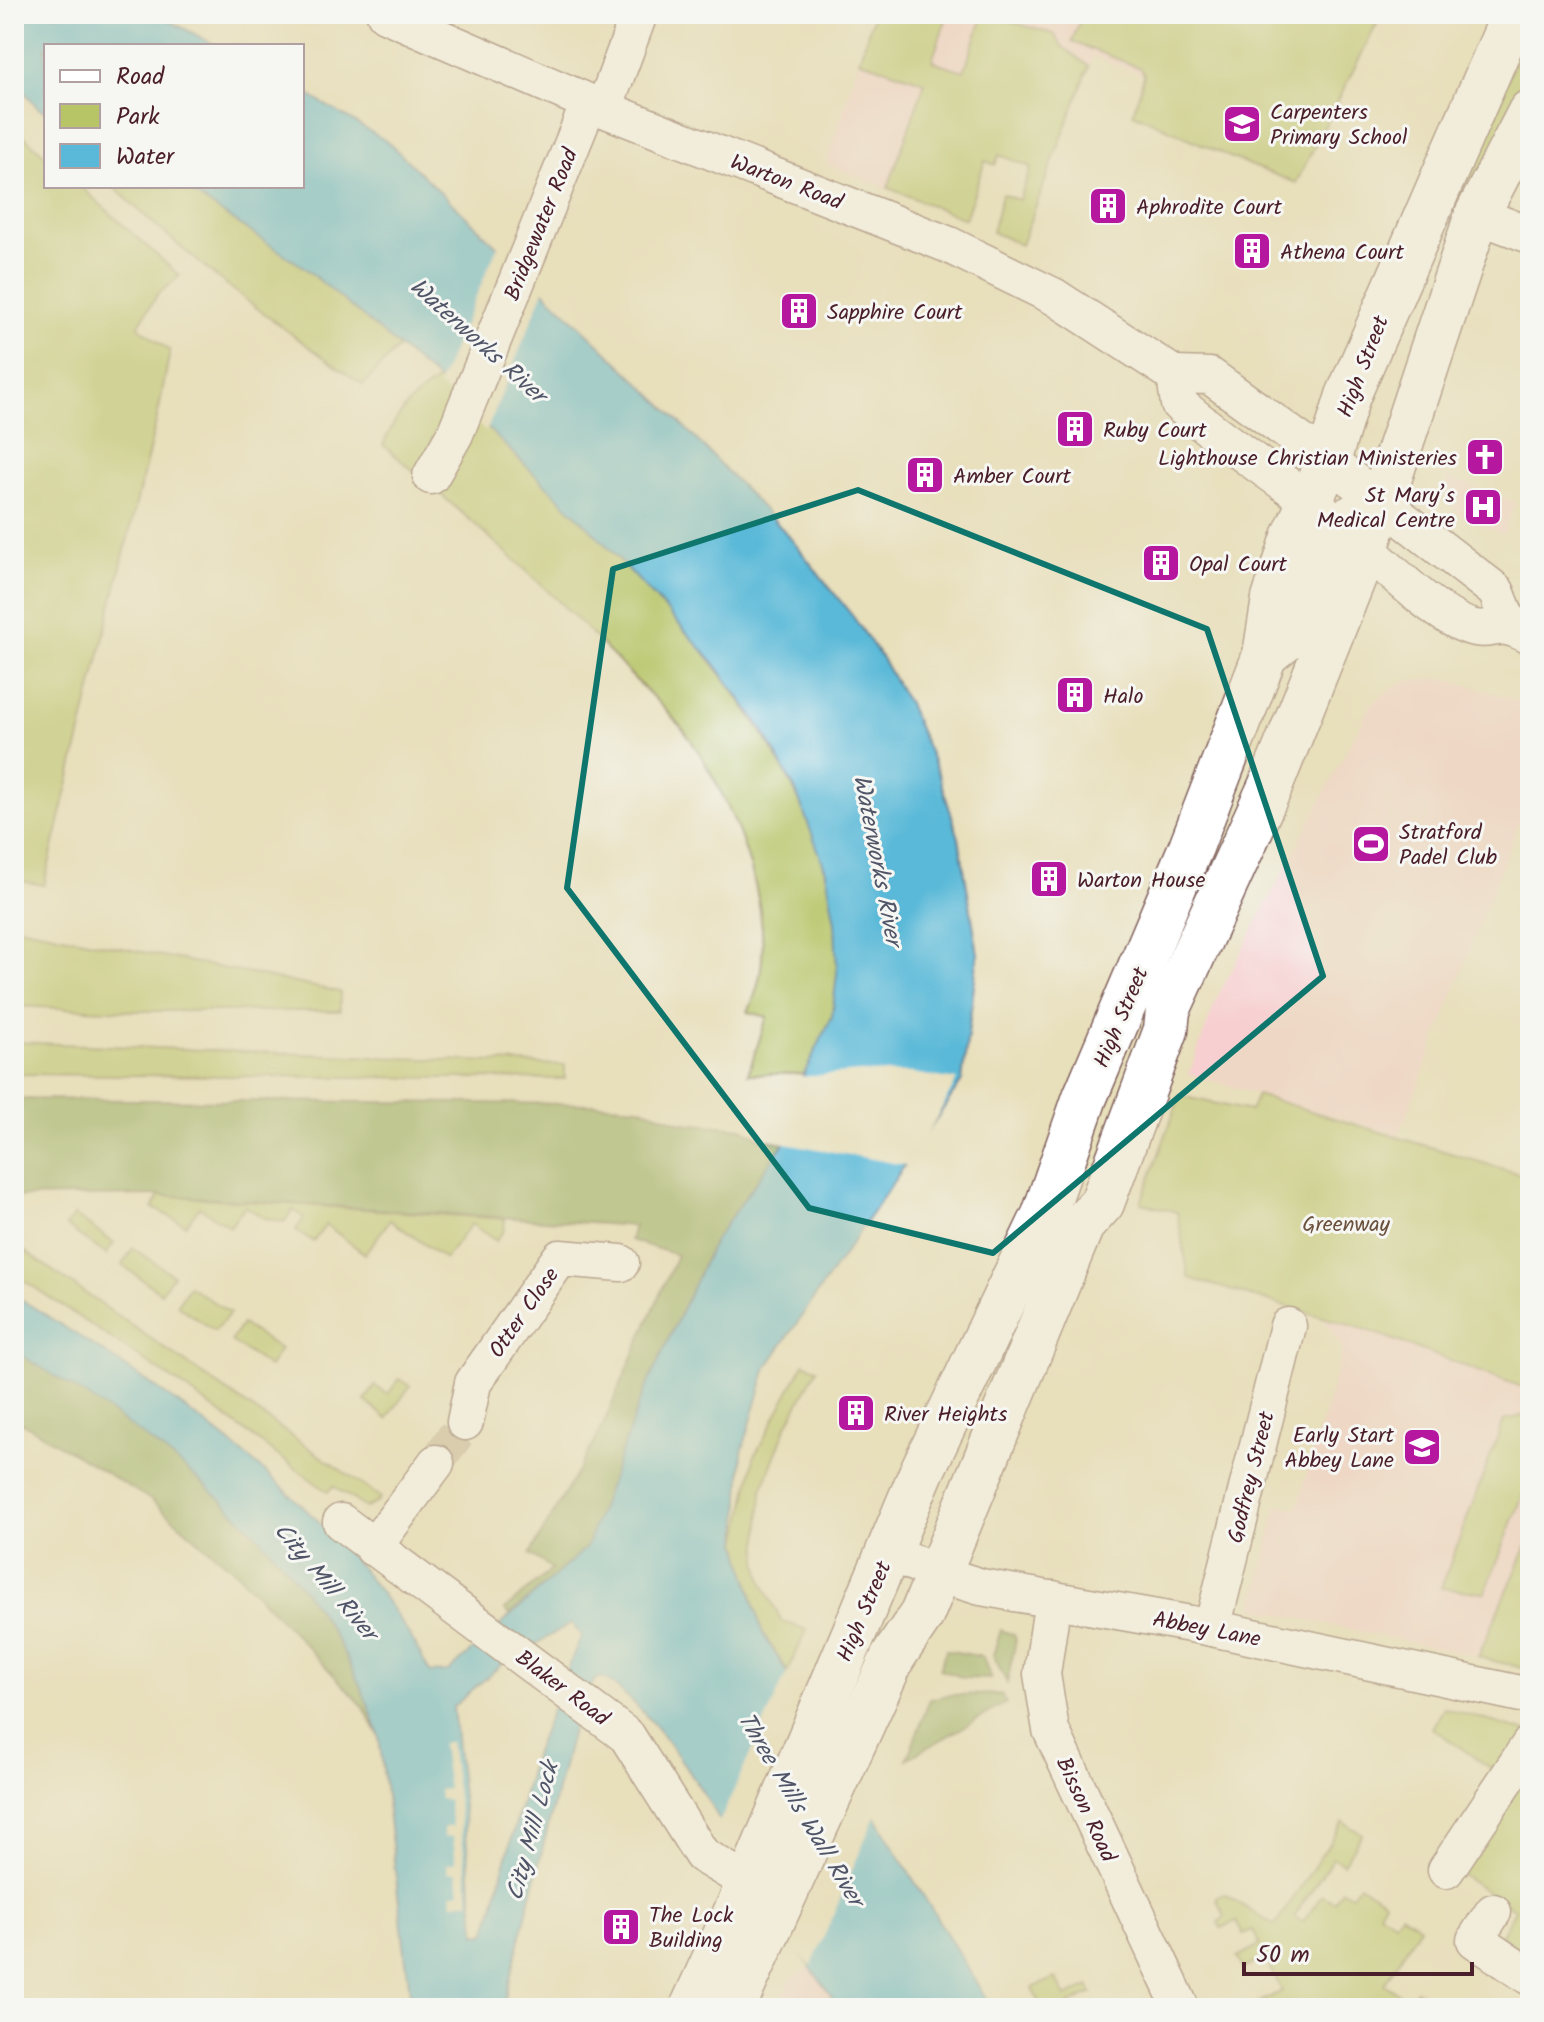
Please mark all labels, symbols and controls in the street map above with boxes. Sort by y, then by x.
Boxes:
legend [44,44,304,188]
text: Road [116,58,165,97]
place label: Carpenters Primary School [1270,96,1408,156]
text: Park [116,98,160,137]
school or university icon: Carpenters Primary School [1221,103,1263,145]
text: Water [116,138,176,177]
street label: Bridgewater Road [496,143,589,306]
street label: Warton Road [725,146,848,221]
building icon: Aphrodite Court [1087,185,1129,227]
place label: Aphrodite Court [1136,191,1282,226]
building icon: Athena Court [1231,230,1273,272]
place label: Athena Court [1280,236,1404,271]
water label: Waterworks River [400,269,558,417]
building icon: Sapphire Court [778,290,820,332]
place label: Sapphire Court [827,296,963,331]
street label: High Street [1329,310,1400,423]
building icon: Ruby Court [1054,408,1096,450]
place label: Ruby Court [1103,414,1207,449]
church icon: Lighthouse Christian Ministeries [1464,436,1506,478]
place label: Lighthouse Christian Ministeries [1158,442,1458,477]
building icon: Amber Court [904,454,946,496]
place label: Amber Court [953,460,1071,495]
place label: St Mary’s Medical Centre [1317,479,1456,539]
hospital icon: St Mary’s Medical Centre [1462,486,1504,528]
building icon: Opal Court [1140,542,1182,584]
place label: Opal Court [1189,548,1288,583]
building icon: Halo [1054,674,1096,716]
place label: Halo [1103,680,1143,715]
water label: Waterworks River [841,772,913,954]
place label: Stratford Padel Club [1399,816,1498,876]
sports icon: Stratford Padel Club [1350,823,1392,865]
building icon: Warton House [1028,858,1070,900]
place label: Warton House [1077,864,1205,899]
street label: High Street [1085,962,1159,1074]
park label: Greenway [1302,1208,1391,1243]
street label: Otter Close [481,1261,569,1366]
building icon: River Heights [835,1392,877,1434]
place label: River Heights [884,1398,1008,1433]
street label: Godfrey Street [1219,1408,1286,1547]
place label: Early Start Abbey Lane [1285,1419,1394,1479]
school or university icon: Early Start Abbey Lane [1401,1426,1443,1468]
water label: City Mill River [263,1514,390,1654]
street label: High Street [828,1556,902,1668]
street label: Abbey Lane [1149,1603,1264,1658]
street label: Blaker Road [507,1642,617,1737]
water label: Three Mills Wall River [726,1705,876,1919]
street label: Bisson Road [1045,1752,1125,1869]
water label: City Mill Lock [496,1754,572,1905]
place label: The Lock Building [649,1899,734,1959]
building icon: The Lock Building [600,1906,642,1948]
scale bar [1244,1926,1472,1976]
text: 50 m [1256,1936,1310,1975]

